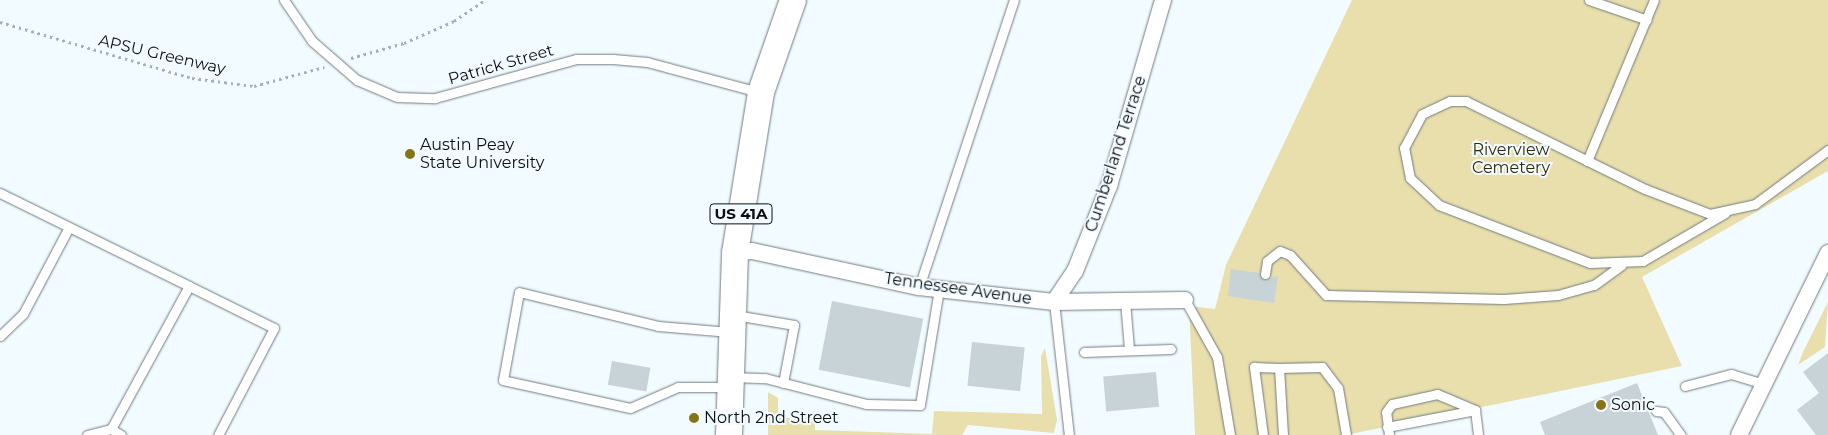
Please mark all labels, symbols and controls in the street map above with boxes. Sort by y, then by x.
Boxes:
street label: APSU Greenway [97,31,227,79]
street label: Patrick Street [446,41,556,89]
street label: Cumberland Terrace [1082,73,1150,235]
place label: Austin Peay State University [420,135,544,173]
park label: Riverview Cemetery [1472,140,1550,178]
marker: Austin Peay State University [404,148,416,160]
road number: US 41A [708,202,774,226]
street label: Tennessee Avenue [883,269,1033,309]
place label: Sonic [1611,395,1655,415]
marker: Sonic [1595,399,1607,411]
place label: North 2nd Street [704,408,839,428]
marker: North 2nd Street [688,412,700,424]

